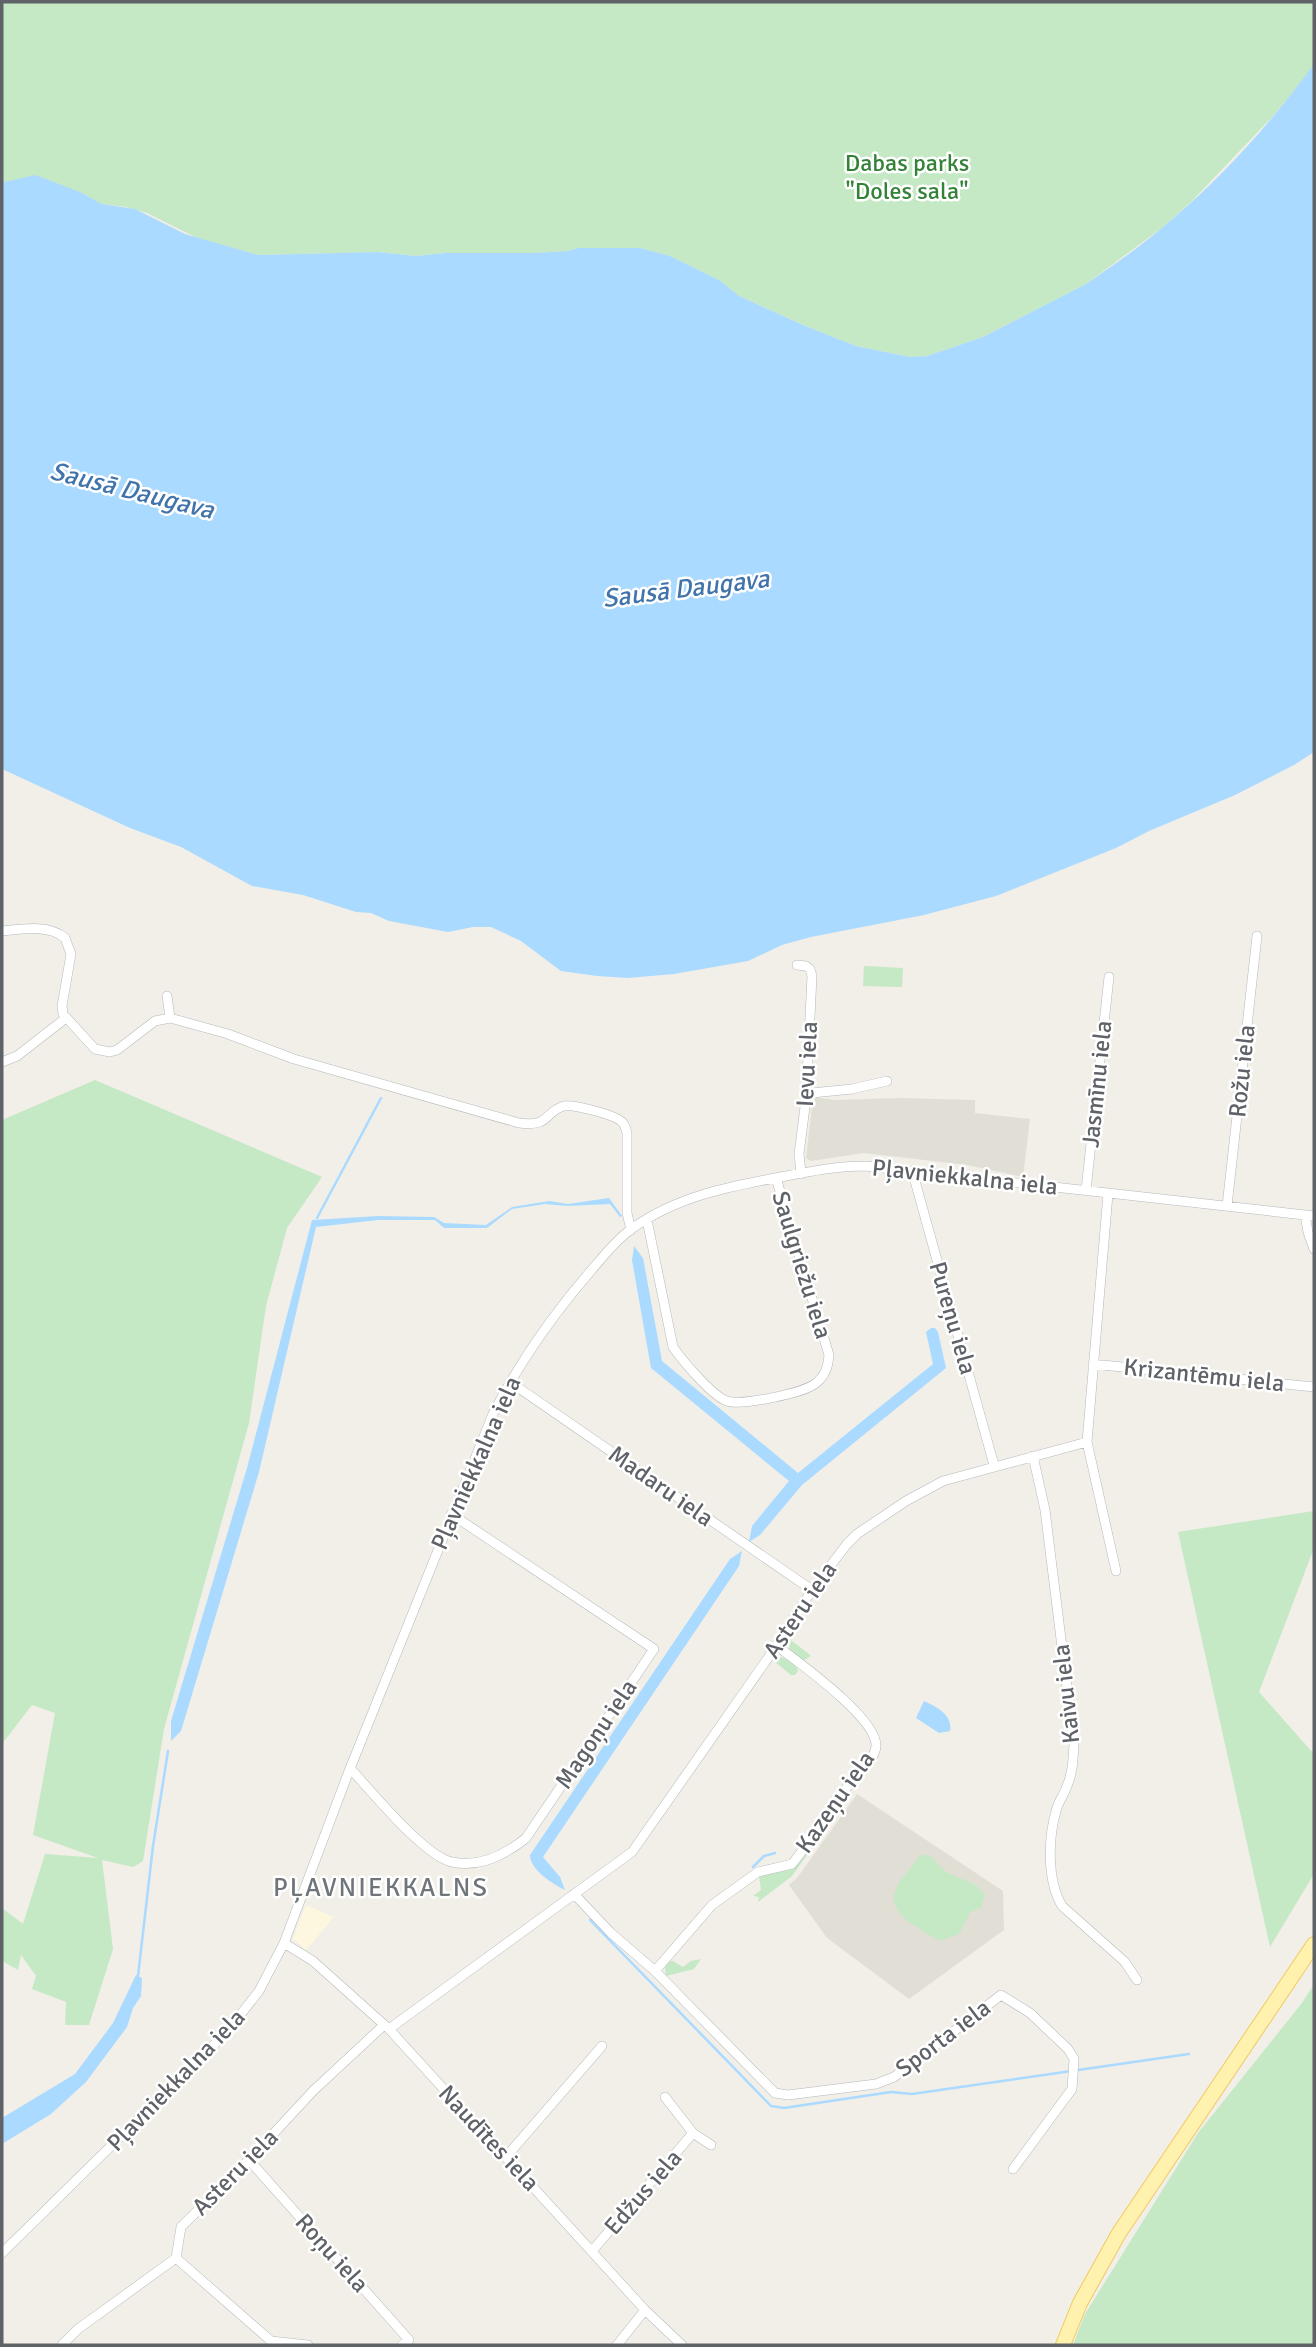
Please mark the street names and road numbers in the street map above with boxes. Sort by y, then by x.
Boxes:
street label: Jasmīnu iela [1075,1019,1119,1149]
street label: Ievu iela [790,1020,824,1108]
street label: Rožu iela [1222,1023,1262,1119]
street label: Pļavniekkalna iela [871,1152,1059,1202]
street label: Saulgriežu iela [765,1188,839,1342]
street label: Pureņu iela [923,1258,983,1378]
street label: Krizantēmu iela [1122,1352,1286,1398]
street label: Pļavniekkalna iela [424,1372,528,1554]
street label: Madaru iela [603,1439,719,1533]
street label: Asteru iela [757,1556,843,1664]
street label: Kaivu iela [1046,1643,1086,1745]
street label: Magoņu iela [548,1673,644,1795]
street label: Kazeņu iela [789,1745,881,1859]
street label: Sporta iela [889,1992,997,2084]
street label: Pļavniekkalna iela [100,2002,252,2158]
street label: Naudītes iela [432,2079,546,2197]
street label: Asteru iela [185,2122,285,2222]
street label: Edžus iela [598,2143,688,2241]
street label: Roņu iela [289,2207,375,2299]

